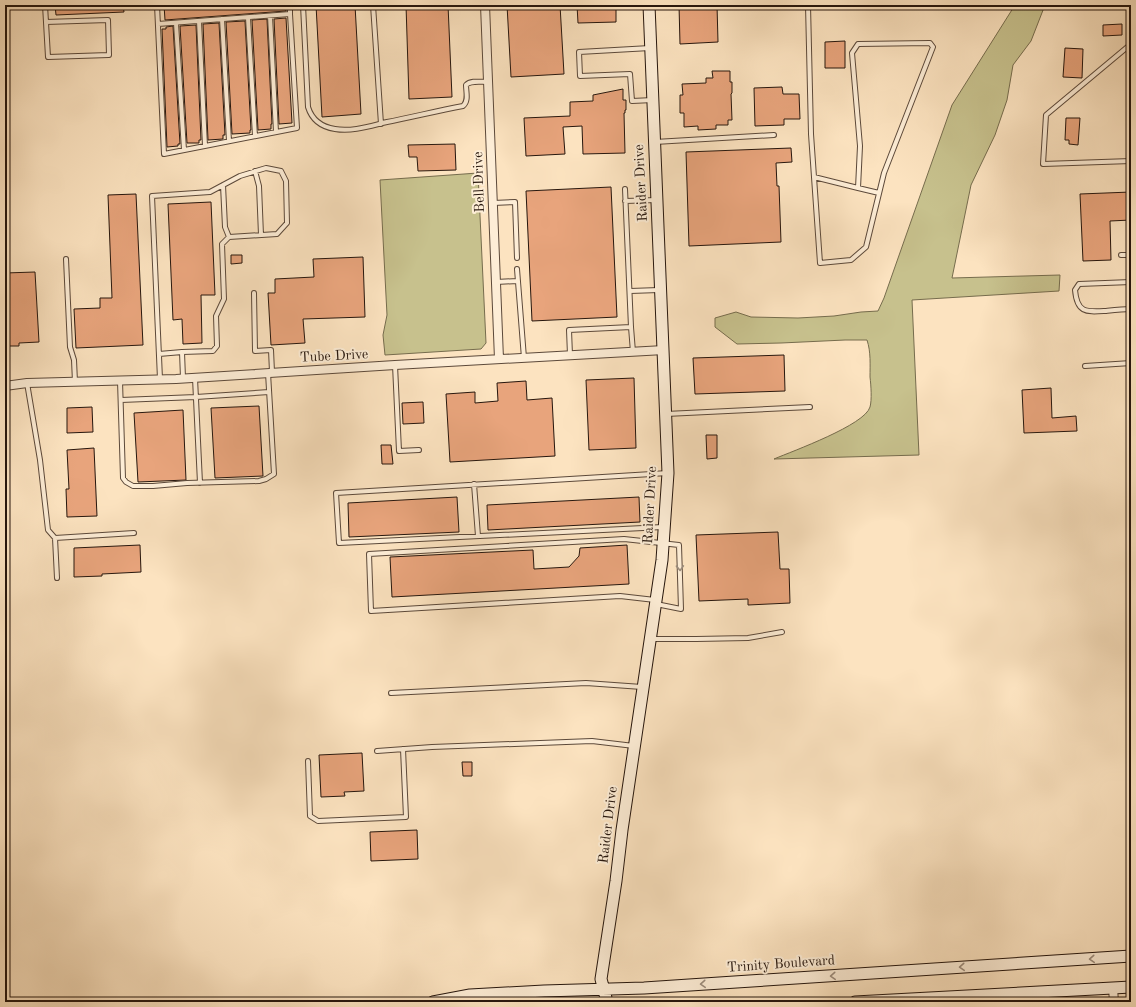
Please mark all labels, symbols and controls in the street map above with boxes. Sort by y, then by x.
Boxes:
street label: Raider Drive [632,144,650,222]
street label: Bell Drive [471,151,487,213]
street label: Tube Drive [299,347,369,365]
street label: Raider Drive [641,466,659,544]
one-way arrow [675,565,684,571]
street label: Raider Drive [596,786,620,864]
street label: Trinity Boulevard [726,953,836,975]
one-way arrow [1089,954,1095,963]
one-way arrow [959,963,965,972]
one-way arrow [830,971,836,980]
one-way arrow [700,980,706,989]

